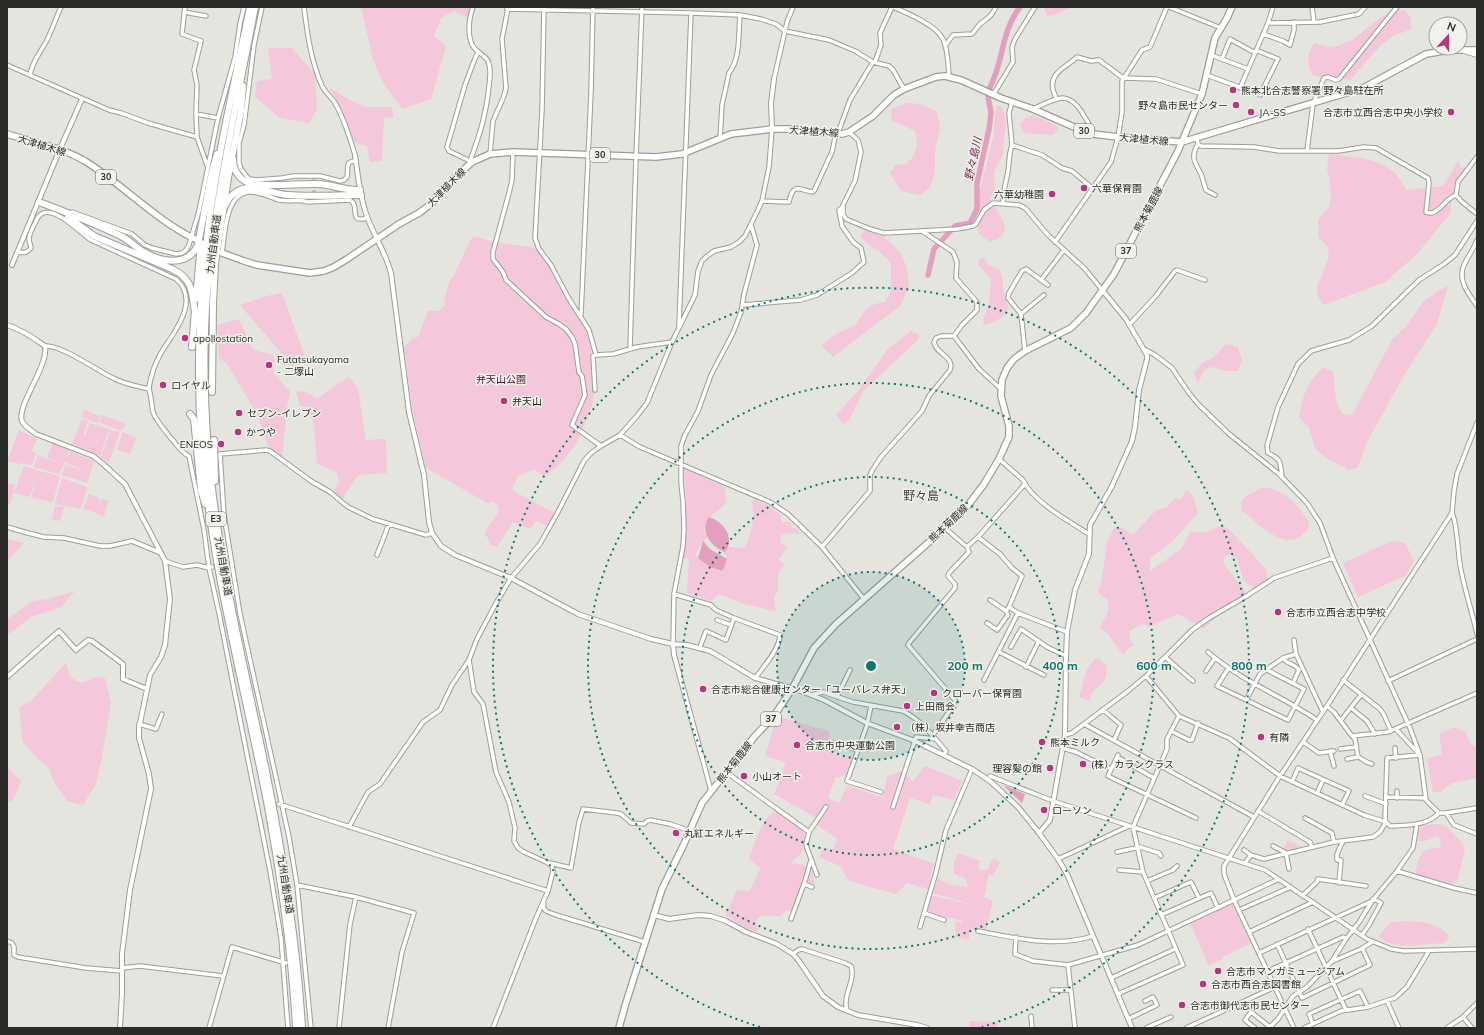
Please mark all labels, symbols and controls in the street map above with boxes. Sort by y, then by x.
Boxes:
north arrow [1428,16,1468,56]
text: N [1445,19,1458,35]
place label: 熊本北合志警察署 野々島駐在所 [1241,84,1384,97]
marker: 熊本北合志警察署 野々島駐在所 [1228,85,1238,95]
place label: 野々島市民センター [1138,99,1228,112]
marker: 野々島市民センター [1231,100,1241,110]
place label: JA-SS [1259,106,1286,119]
place label: 合志市立西合志中央小学校 [1323,106,1443,119]
marker: JA-SS [1246,107,1256,117]
marker: 合志市立西合志中央小学校 [1446,107,1456,117]
street label: 大津植木線 [789,123,839,140]
road number: 30 [1074,124,1094,138]
street label: 大津植木線 [1118,131,1169,148]
street label: 大津植木線 [16,132,68,159]
water label: 野々島川 [962,135,985,182]
road number: 30 [590,148,610,162]
street label: 大津植木線 [424,165,469,210]
road number: 30 [96,170,116,184]
place label: 六華保育園 [1092,182,1142,195]
marker: 六華保育園 [1079,183,1089,193]
street label: 熊本菊鹿線 [1131,184,1166,234]
place label: 六華幼稚園 [994,188,1044,201]
marker: 六華幼稚園 [1047,189,1057,199]
street label: 九州自動車道 [203,213,224,275]
road number: 37 [1116,244,1136,258]
place label: apollostation [193,332,253,345]
marker: apollostation [180,333,190,343]
place label: Futatsukayama - 二塚山 [277,353,349,378]
marker: Futatsukayama - 二塚山 [264,360,274,370]
park label: 弁天山公園 [476,373,526,386]
place label: ロイヤル [171,379,211,392]
marker: ロイヤル [158,380,168,390]
place label: 弁天山 [512,395,542,408]
marker: 弁天山 [499,396,509,406]
place label: セブン-イレブン [247,407,321,420]
marker: セブン-イレブン [234,408,244,418]
place label: かつや [246,426,276,439]
marker: かつや [233,427,243,437]
place label: ENEOS [180,438,213,451]
marker: ENEOS [216,439,226,449]
district label: 野々島 [903,488,939,503]
street label: 熊本菊鹿線 [926,501,971,545]
road number: E3 [206,512,226,526]
street label: 九州自動車道 [212,535,235,597]
place label: 合志市立西合志中学校 [1286,606,1386,619]
marker: 合志市立西合志中学校 [1273,607,1283,617]
text: 200 m [947,658,983,673]
text: 400 m [1042,658,1078,673]
text: 600 m [1136,658,1172,673]
text: 800 m [1231,658,1267,673]
centre of rings [864,659,878,673]
place label: 合志市総合健康センター「ユーパレス弁天」 [711,683,911,696]
marker: 合志市総合健康センター「ユーパレス弁天」 [698,684,708,694]
place label: クローバー保育園 [942,687,1022,700]
marker: クローバー保育園 [929,688,939,698]
place label: 上田商会 [915,700,955,713]
marker: 上田商会 [902,701,912,711]
road number: 37 [761,712,781,726]
place label: （株）坂井幸吉商店 [905,721,995,734]
marker: （株）坂井幸吉商店 [892,722,902,732]
place label: 有隣 [1269,731,1289,744]
marker: 有隣 [1256,732,1266,742]
place label: 熊本ミルク [1050,736,1100,749]
marker: 熊本ミルク [1037,737,1047,747]
street label: 熊本菊鹿線 [714,739,755,786]
place label: 合志市中央運動公園 [805,739,895,752]
marker: 合志市中央運動公園 [792,740,802,750]
place label: (株）カランクラス [1091,758,1174,771]
marker: (株）カランクラス [1078,759,1088,769]
place label: 理容髪の館 [992,762,1042,775]
marker: 理容髪の館 [1045,763,1055,773]
place label: 小山オート [752,770,802,783]
marker: 小山オート [739,771,749,781]
place label: ローソン [1052,804,1092,817]
marker: ローソン [1039,805,1049,815]
place label: 丸紅エネルギー [684,827,754,840]
marker: 丸紅エネルギー [671,828,681,838]
street label: 九州自動車道 [274,853,297,915]
place label: 合志市マンガミュージアム [1226,965,1345,978]
marker: 合志市マンガミュージアム [1213,966,1223,976]
place label: 合志市西合志図書館 [1211,978,1301,991]
marker: 合志市西合志図書館 [1198,979,1208,989]
place label: 合志市御代志市民センター [1190,999,1310,1012]
marker: 合志市御代志市民センター [1177,1000,1187,1010]

